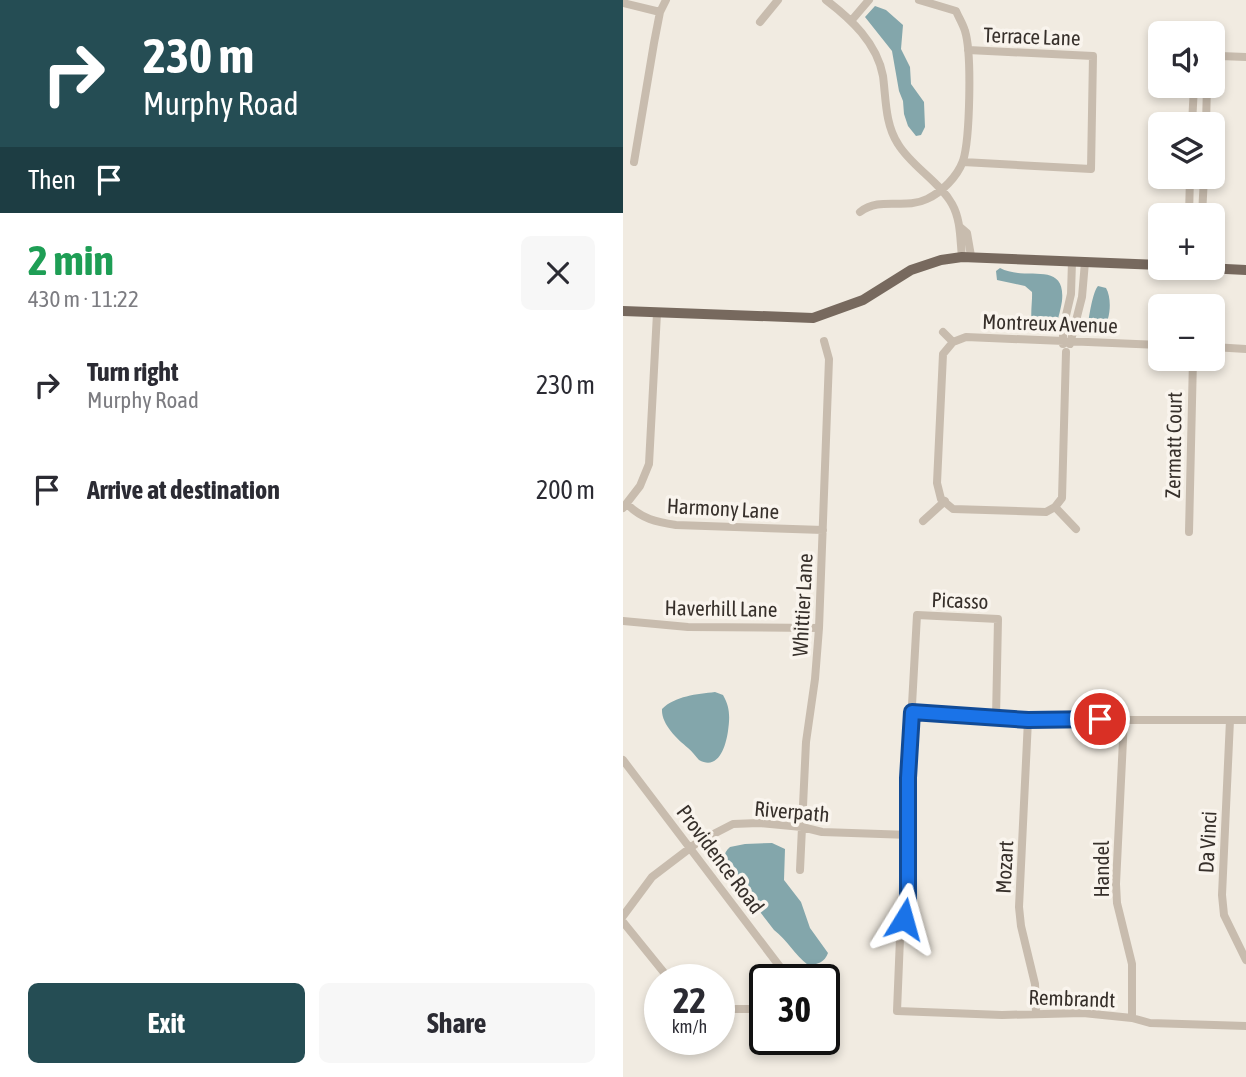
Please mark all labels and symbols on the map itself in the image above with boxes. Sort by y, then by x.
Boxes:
street label: Terrace Lane [983,22,1081,50]
street label: Montreux Avenue [982,309,1118,337]
street label: Zermatt Court [1160,392,1186,498]
street label: Harmony Lane [666,493,780,523]
street label: Whittier Lane [787,553,817,657]
street label: Picasso [931,587,989,613]
street label: Haverhill Lane [664,595,778,621]
pin [1070,689,1130,749]
street label: Riverpath [753,796,831,826]
street label: Providence Road [672,800,770,918]
street label: Da Vinci [1193,810,1221,874]
street label: Mozart [991,840,1017,894]
street label: Handel [1089,840,1113,898]
position arrow [867,882,941,956]
speed limit sign: 30 [749,964,840,1055]
street label: Rembrandt [1028,984,1116,1012]

